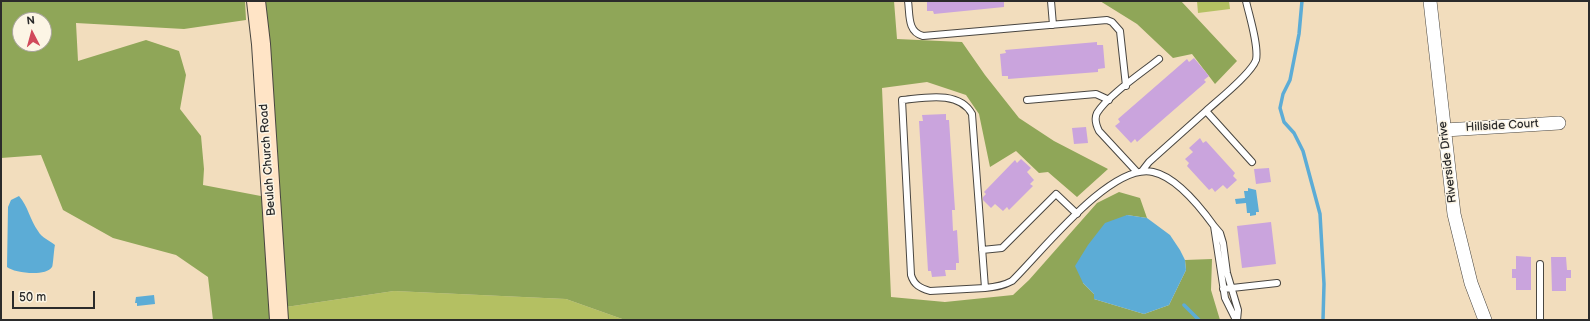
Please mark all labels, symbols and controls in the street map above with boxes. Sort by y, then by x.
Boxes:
north arrow [12,12,52,52]
text: N [26,14,36,27]
street label: Beulah Church Road [257,103,279,217]
street label: Hillside Court [1465,117,1539,135]
street label: Riverside Drive [1436,120,1460,204]
scale bar [14,283,97,309]
text: 50 m [19,290,46,305]

